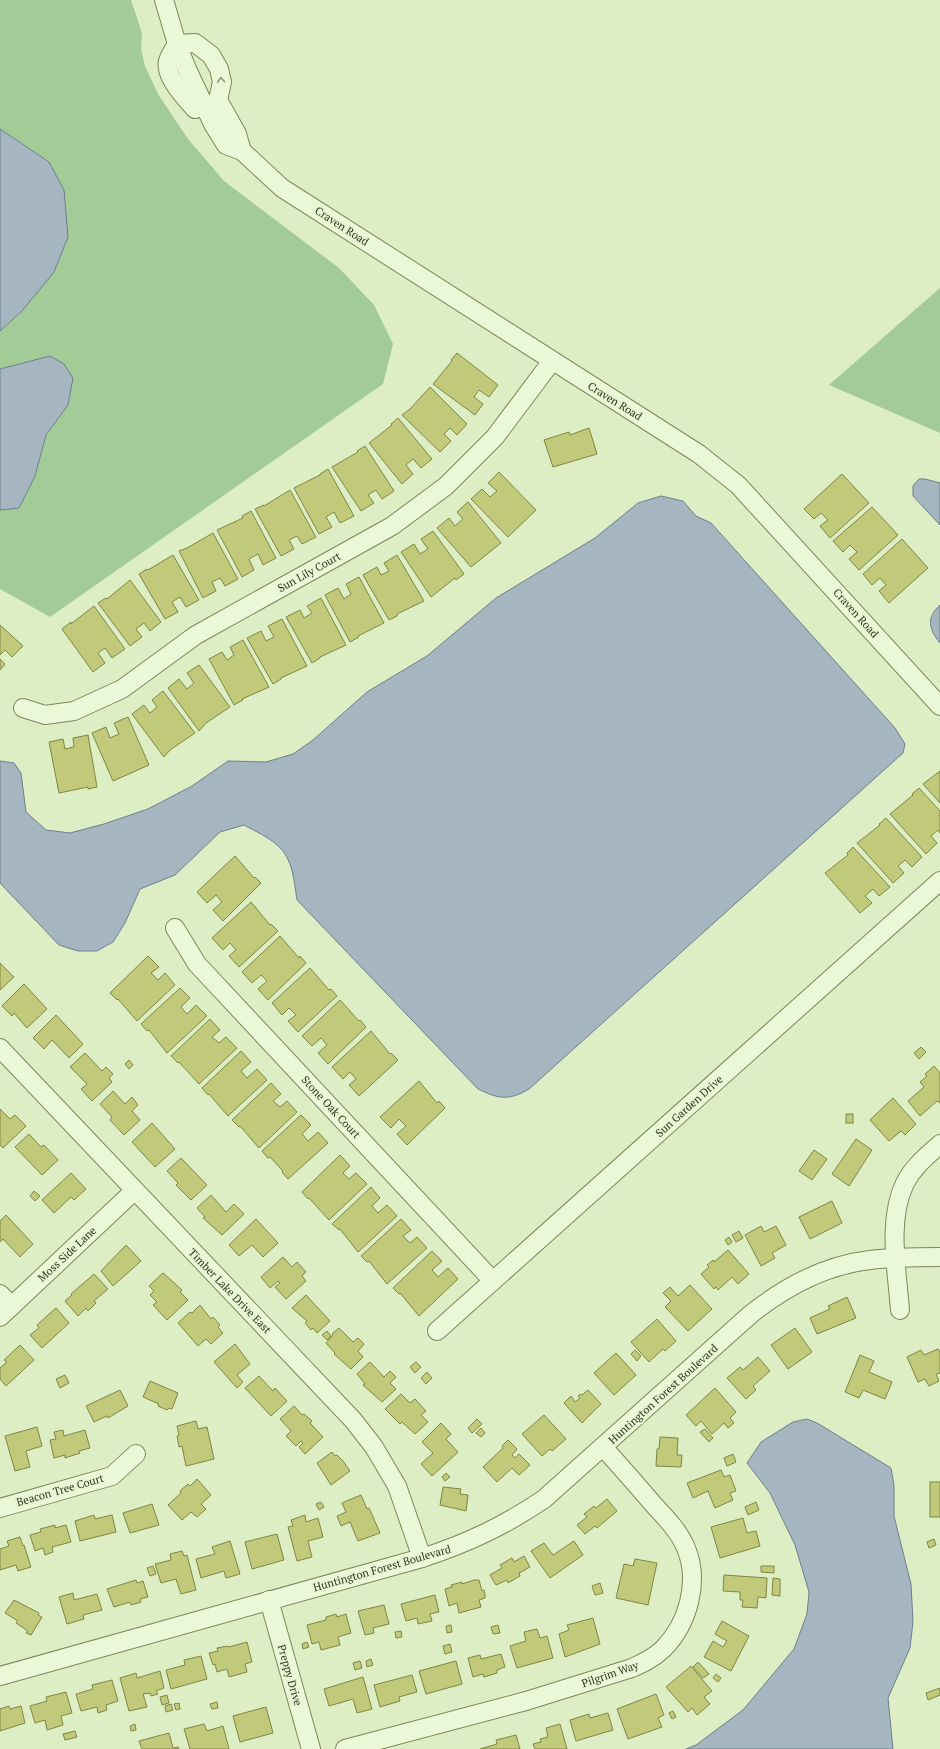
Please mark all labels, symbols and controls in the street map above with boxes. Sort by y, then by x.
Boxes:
one-way arrow [216,77,225,83]
street label: Craven Road [312,203,372,249]
street label: Craven Road [585,379,645,423]
street label: Sun Lily Court [275,549,343,595]
street label: Craven Road [830,585,882,641]
street label: Sun Garden Drive [652,1072,726,1140]
street label: Stone Oak Court [298,1073,364,1141]
street label: Moss Side Lane [35,1223,100,1285]
street label: Timber Lake Drive East [186,1245,274,1337]
street label: Huntington Forest Boulevard [605,1341,721,1447]
street label: Beacon Tree Court [15,1471,105,1509]
street label: Huntington Forest Boulevard [312,1542,452,1594]
street label: Preppy Drive [275,1643,306,1708]
street label: Pilgrim Way [580,1658,641,1690]

